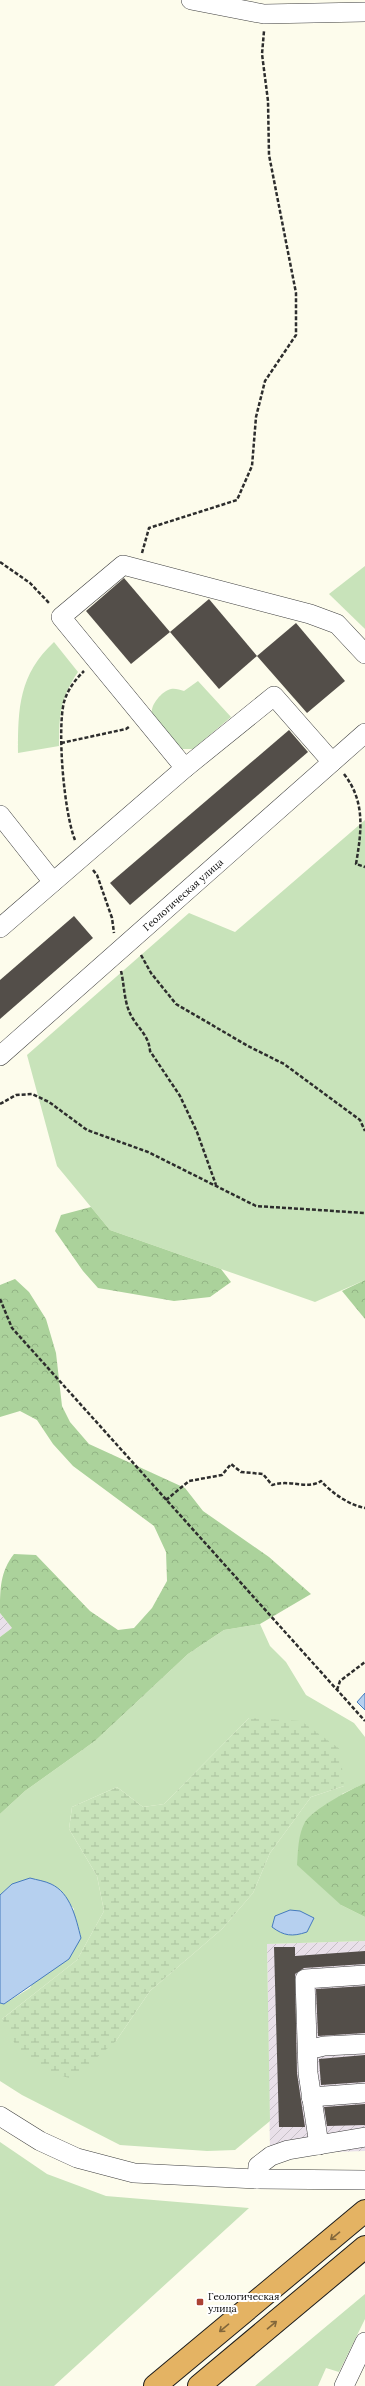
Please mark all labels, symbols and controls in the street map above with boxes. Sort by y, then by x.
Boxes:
street label: Геологическая улица [140,856,226,934]
one-way arrow [330,2232,340,2241]
place label: Геологическая улица [208,2290,279,2315]
marker: Геологическая улица [195,2297,205,2307]
one-way arrow [267,2320,277,2329]
one-way arrow [219,2324,230,2333]

